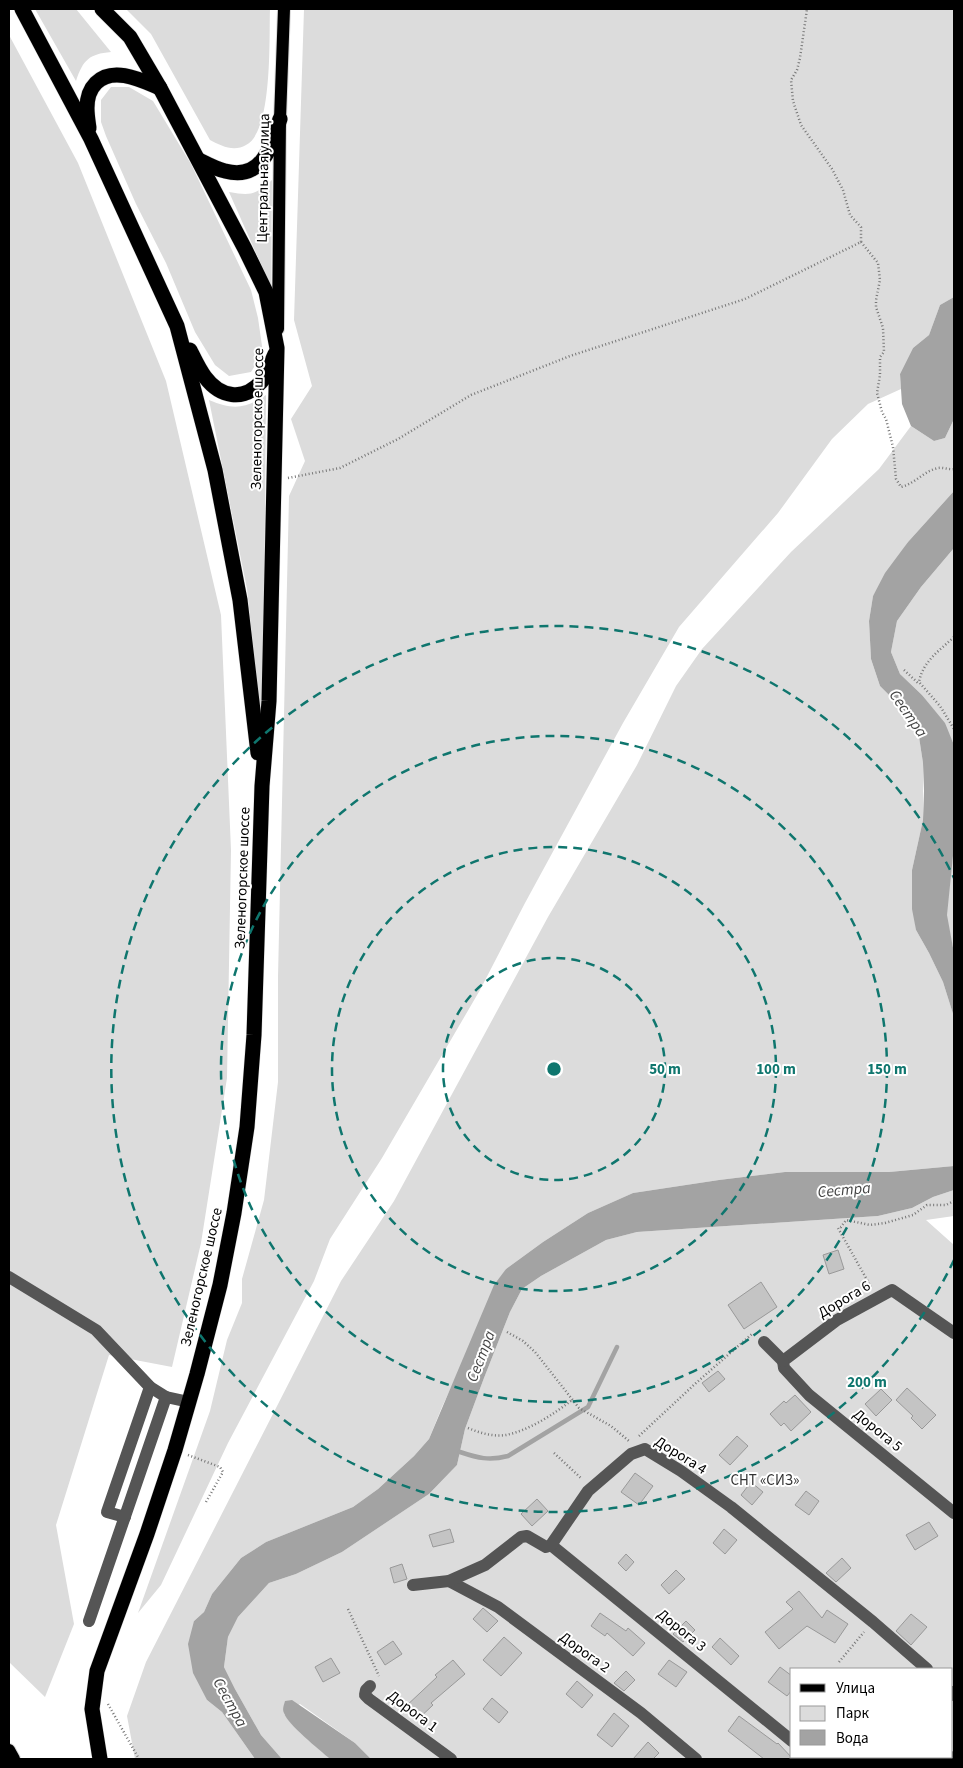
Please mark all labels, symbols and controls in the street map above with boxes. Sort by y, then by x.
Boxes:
street label: Центральная улица [252,113,275,243]
street label: Зеленогорское шоссе [246,348,269,490]
water label: Сестра [884,685,933,742]
street label: Зеленогорское шоссе [230,807,255,949]
text: 50 m [649,1059,681,1080]
text: 100 m [756,1059,796,1080]
text: 150 m [867,1059,907,1080]
centre of rings [545,1060,563,1078]
water label: Сестра [817,1177,872,1203]
street label: Зеленогорское шоссе [175,1206,228,1349]
street label: Дорога 6 [814,1276,875,1323]
water label: Сестра [461,1327,501,1385]
text: 200 m [847,1372,887,1393]
street label: Дорога 5 [849,1404,907,1457]
street label: Дорога 4 [651,1431,711,1480]
park label: СНТ «СИЗ» [731,1470,799,1491]
street label: Дорога 3 [653,1604,711,1657]
street label: Дорога 2 [555,1627,614,1678]
legend [790,1668,953,1758]
water label: Сестра [208,1674,253,1732]
text: Улица [836,1678,875,1699]
street label: Дорога 1 [383,1686,442,1737]
text: Парк [836,1703,870,1724]
text: Вода [836,1728,869,1749]

